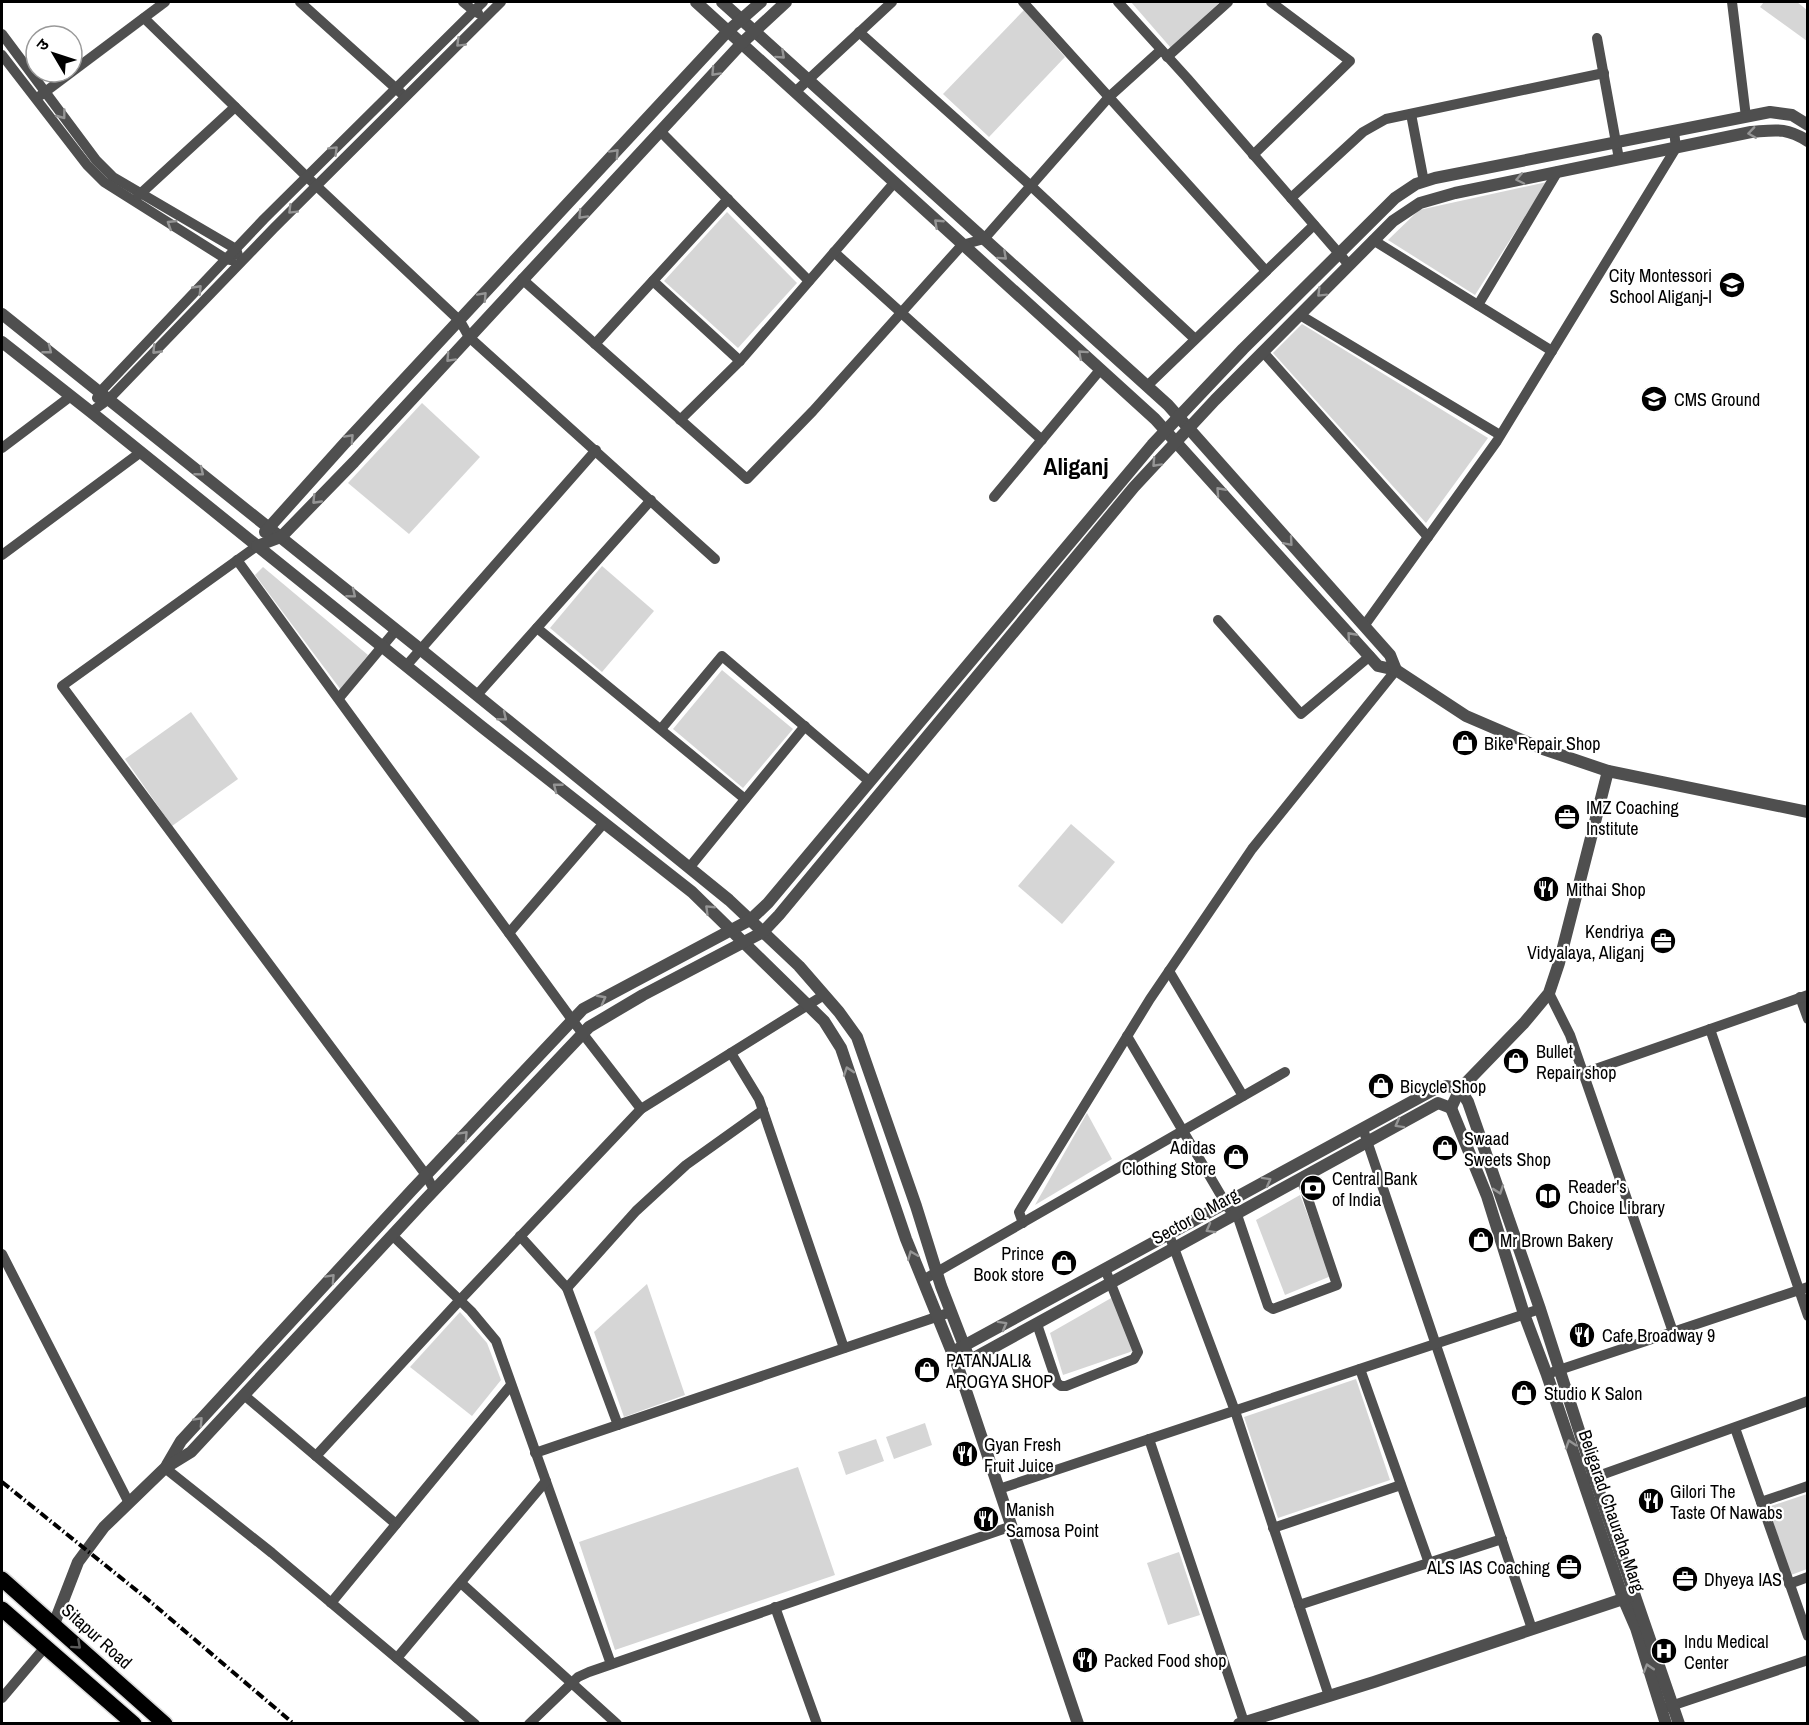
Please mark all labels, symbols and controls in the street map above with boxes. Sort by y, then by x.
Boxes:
north arrow [24,24,84,84]
text: उ [31,34,54,55]
one-way arrow [456,36,467,46]
one-way arrow [774,48,784,59]
one-way arrow [711,65,722,76]
one-way arrow [54,108,65,119]
one-way arrow [1748,126,1757,138]
one-way arrow [327,146,338,156]
one-way arrow [608,149,619,160]
one-way arrow [1515,172,1525,185]
one-way arrow [288,202,299,213]
one-way arrow [578,208,589,219]
one-way arrow [934,219,945,230]
one-way arrow [167,221,178,232]
one-way arrow [996,249,1007,260]
place label: City Montessori School Aliganj-I [1609,263,1712,309]
school or university icon: City Montessori School Aliganj-I [1717,270,1747,300]
one-way arrow [190,285,201,296]
one-way arrow [1317,286,1328,297]
one-way arrow [476,292,487,303]
one-way arrow [41,343,52,354]
one-way arrow [153,343,164,354]
one-way arrow [1079,350,1089,361]
one-way arrow [446,351,457,362]
school or university icon: CMS Ground [1639,384,1669,414]
place label: CMS Ground [1674,387,1760,412]
one-way arrow [343,434,354,445]
district label: Aliganj [1043,450,1109,482]
one-way arrow [1152,457,1163,467]
one-way arrow [193,465,204,476]
one-way arrow [1217,487,1228,498]
one-way arrow [313,493,324,504]
one-way arrow [1281,535,1292,546]
one-way arrow [345,587,356,598]
one-way arrow [1347,632,1358,642]
one-way arrow [497,709,508,720]
shop icon: Bike Repair Shop [1450,728,1480,758]
place label: Bike Repair Shop [1484,731,1601,756]
one-way arrow [553,783,564,794]
place label: IMZ Coaching Institute [1586,795,1679,841]
office icon: IMZ Coaching Institute [1552,802,1582,832]
restaurant icon: Mithai Shop [1531,874,1561,904]
place label: Mithai Shop [1566,877,1646,902]
one-way arrow [706,905,716,916]
place label: Kendriya Vidyalaya, Aliganj [1527,919,1644,965]
office icon: Kendriya Vidyalaya, Aliganj [1648,926,1678,956]
one-way arrow [596,995,607,1006]
place label: Bullet Repair shop [1536,1039,1616,1085]
shop icon: Bullet Repair shop [1501,1046,1531,1076]
one-way arrow [843,1066,856,1077]
shop icon: Bicycle Shop [1366,1071,1396,1101]
place label: Bicycle Shop [1400,1074,1486,1099]
one-way arrow [1395,1117,1405,1128]
place label: Swaad Sweets Shop [1464,1126,1551,1172]
one-way arrow [457,1132,468,1142]
shop icon: Swaad Sweets Shop [1430,1133,1460,1163]
place label: Adidas Clothing Store [1122,1135,1216,1181]
shop icon: Adidas Clothing Store [1221,1142,1251,1172]
place label: Central Bank of India [1332,1166,1418,1212]
bank icon: Central Bank of India [1298,1173,1328,1203]
place label: Reader's Choice Library [1568,1174,1665,1220]
one-way arrow [1261,1177,1271,1188]
street label: Sector Q Marg [1147,1181,1244,1250]
library icon: Reader's Choice Library [1533,1181,1563,1211]
one-way arrow [1491,1184,1504,1195]
one-way arrow [1205,1222,1216,1233]
shop icon: Mr Brown Bakery [1466,1225,1496,1255]
place label: Mr Brown Bakery [1500,1228,1614,1253]
place label: Prince Book store [973,1241,1044,1287]
shop icon: Prince Book store [1049,1248,1079,1278]
one-way arrow [907,1250,919,1261]
one-way arrow [324,1274,335,1285]
restaurant icon: Cafe Broadway 9 [1567,1320,1597,1350]
one-way arrow [997,1321,1008,1332]
place label: Cafe Broadway 9 [1602,1323,1715,1348]
place label: PATANJALI& AROGYA SHOP [945,1348,1053,1394]
shop icon: PATANJALI& AROGYA SHOP [912,1355,942,1385]
shop icon: Studio K Salon [1509,1378,1539,1408]
place label: Studio K Salon [1544,1381,1642,1406]
one-way arrow [192,1417,203,1428]
street label: Beligarad Chauraha Marg [1573,1427,1652,1596]
place label: Gyan Fresh Fruit Juice [984,1432,1061,1478]
restaurant icon: Gyan Fresh Fruit Juice [950,1439,980,1469]
one-way arrow [1565,1439,1577,1450]
place label: Gilori The Taste Of Nawabs [1670,1479,1783,1525]
restaurant icon: Gilori The Taste Of Nawabs [1636,1486,1666,1516]
place label: Manish Samosa Point [1006,1497,1099,1543]
restaurant icon: Manish Samosa Point [971,1504,1001,1534]
office icon: ALS IAS Coaching [1554,1552,1584,1582]
place label: ALS IAS Coaching [1426,1555,1551,1580]
office icon: Dhyeya IAS [1670,1564,1700,1594]
place label: Dhyeya IAS [1704,1567,1782,1592]
street label: Sitapur Road [56,1598,138,1674]
place label: Indu Medical Center [1684,1629,1769,1675]
hospital icon: Indu Medical Center [1649,1636,1679,1666]
one-way arrow [71,1638,81,1649]
restaurant icon: Packed Food shop [1070,1645,1100,1675]
place label: Packed Food shop [1104,1648,1226,1673]
one-way arrow [1643,1663,1655,1674]

